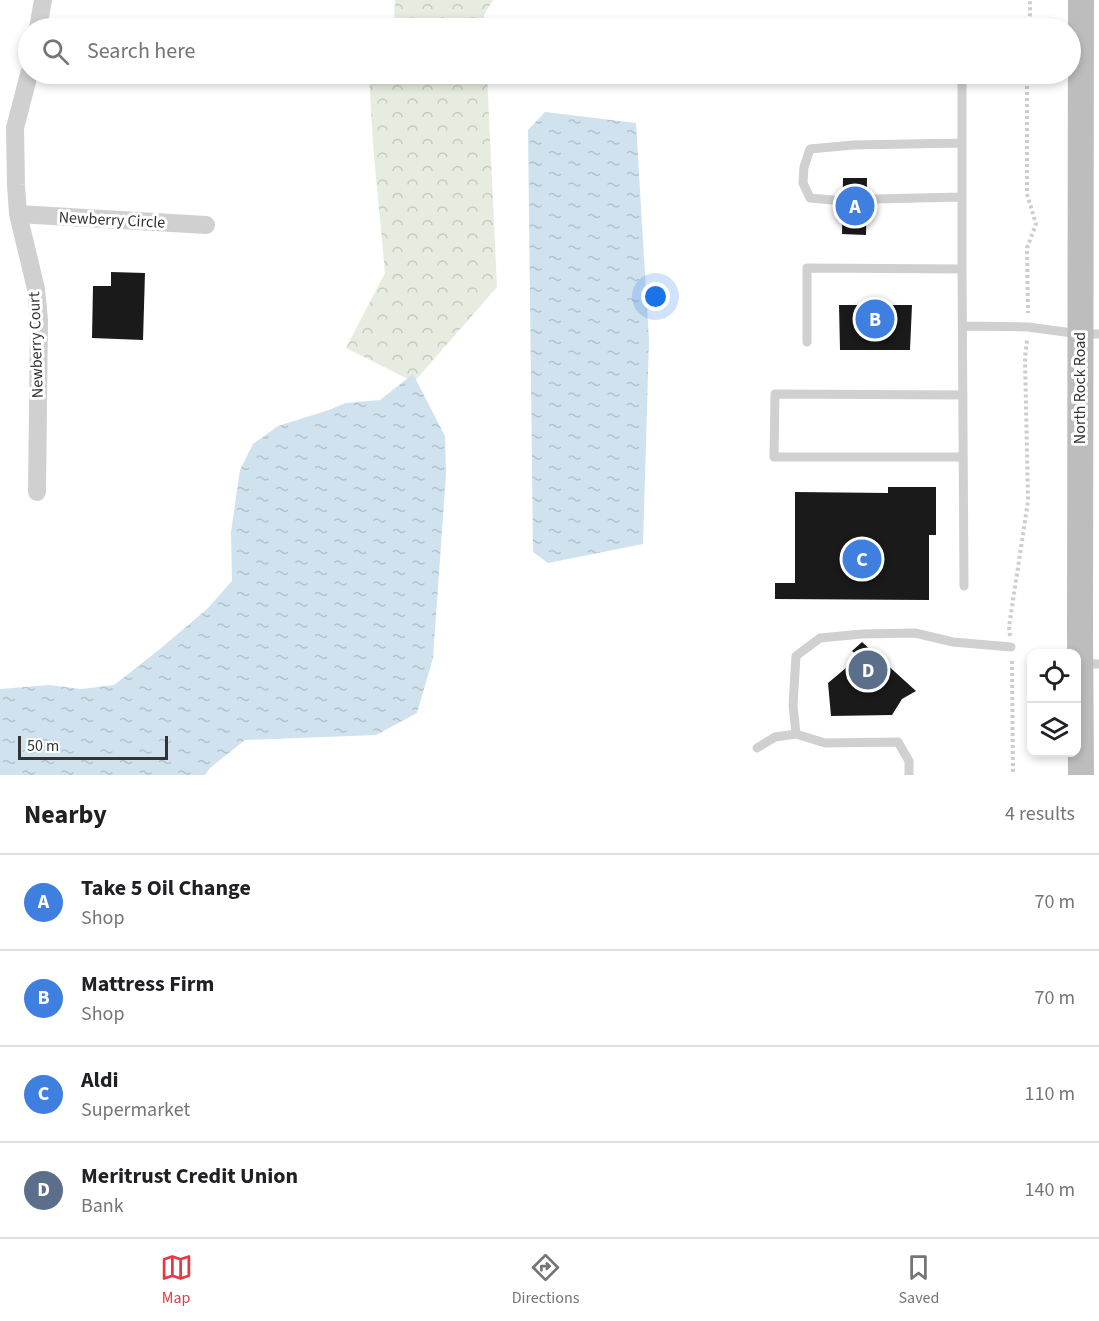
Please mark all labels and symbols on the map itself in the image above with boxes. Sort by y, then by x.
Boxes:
pin: A [836,184,874,228]
street label: Newberry Circle [58,206,166,234]
your location [641,282,670,311]
street label: Newberry Court [23,291,49,399]
pin: B [856,296,894,342]
street label: North Rock Road [1069,332,1091,444]
pin: C [842,536,882,582]
pin: D [848,648,888,692]
scale bar [18,733,168,760]

